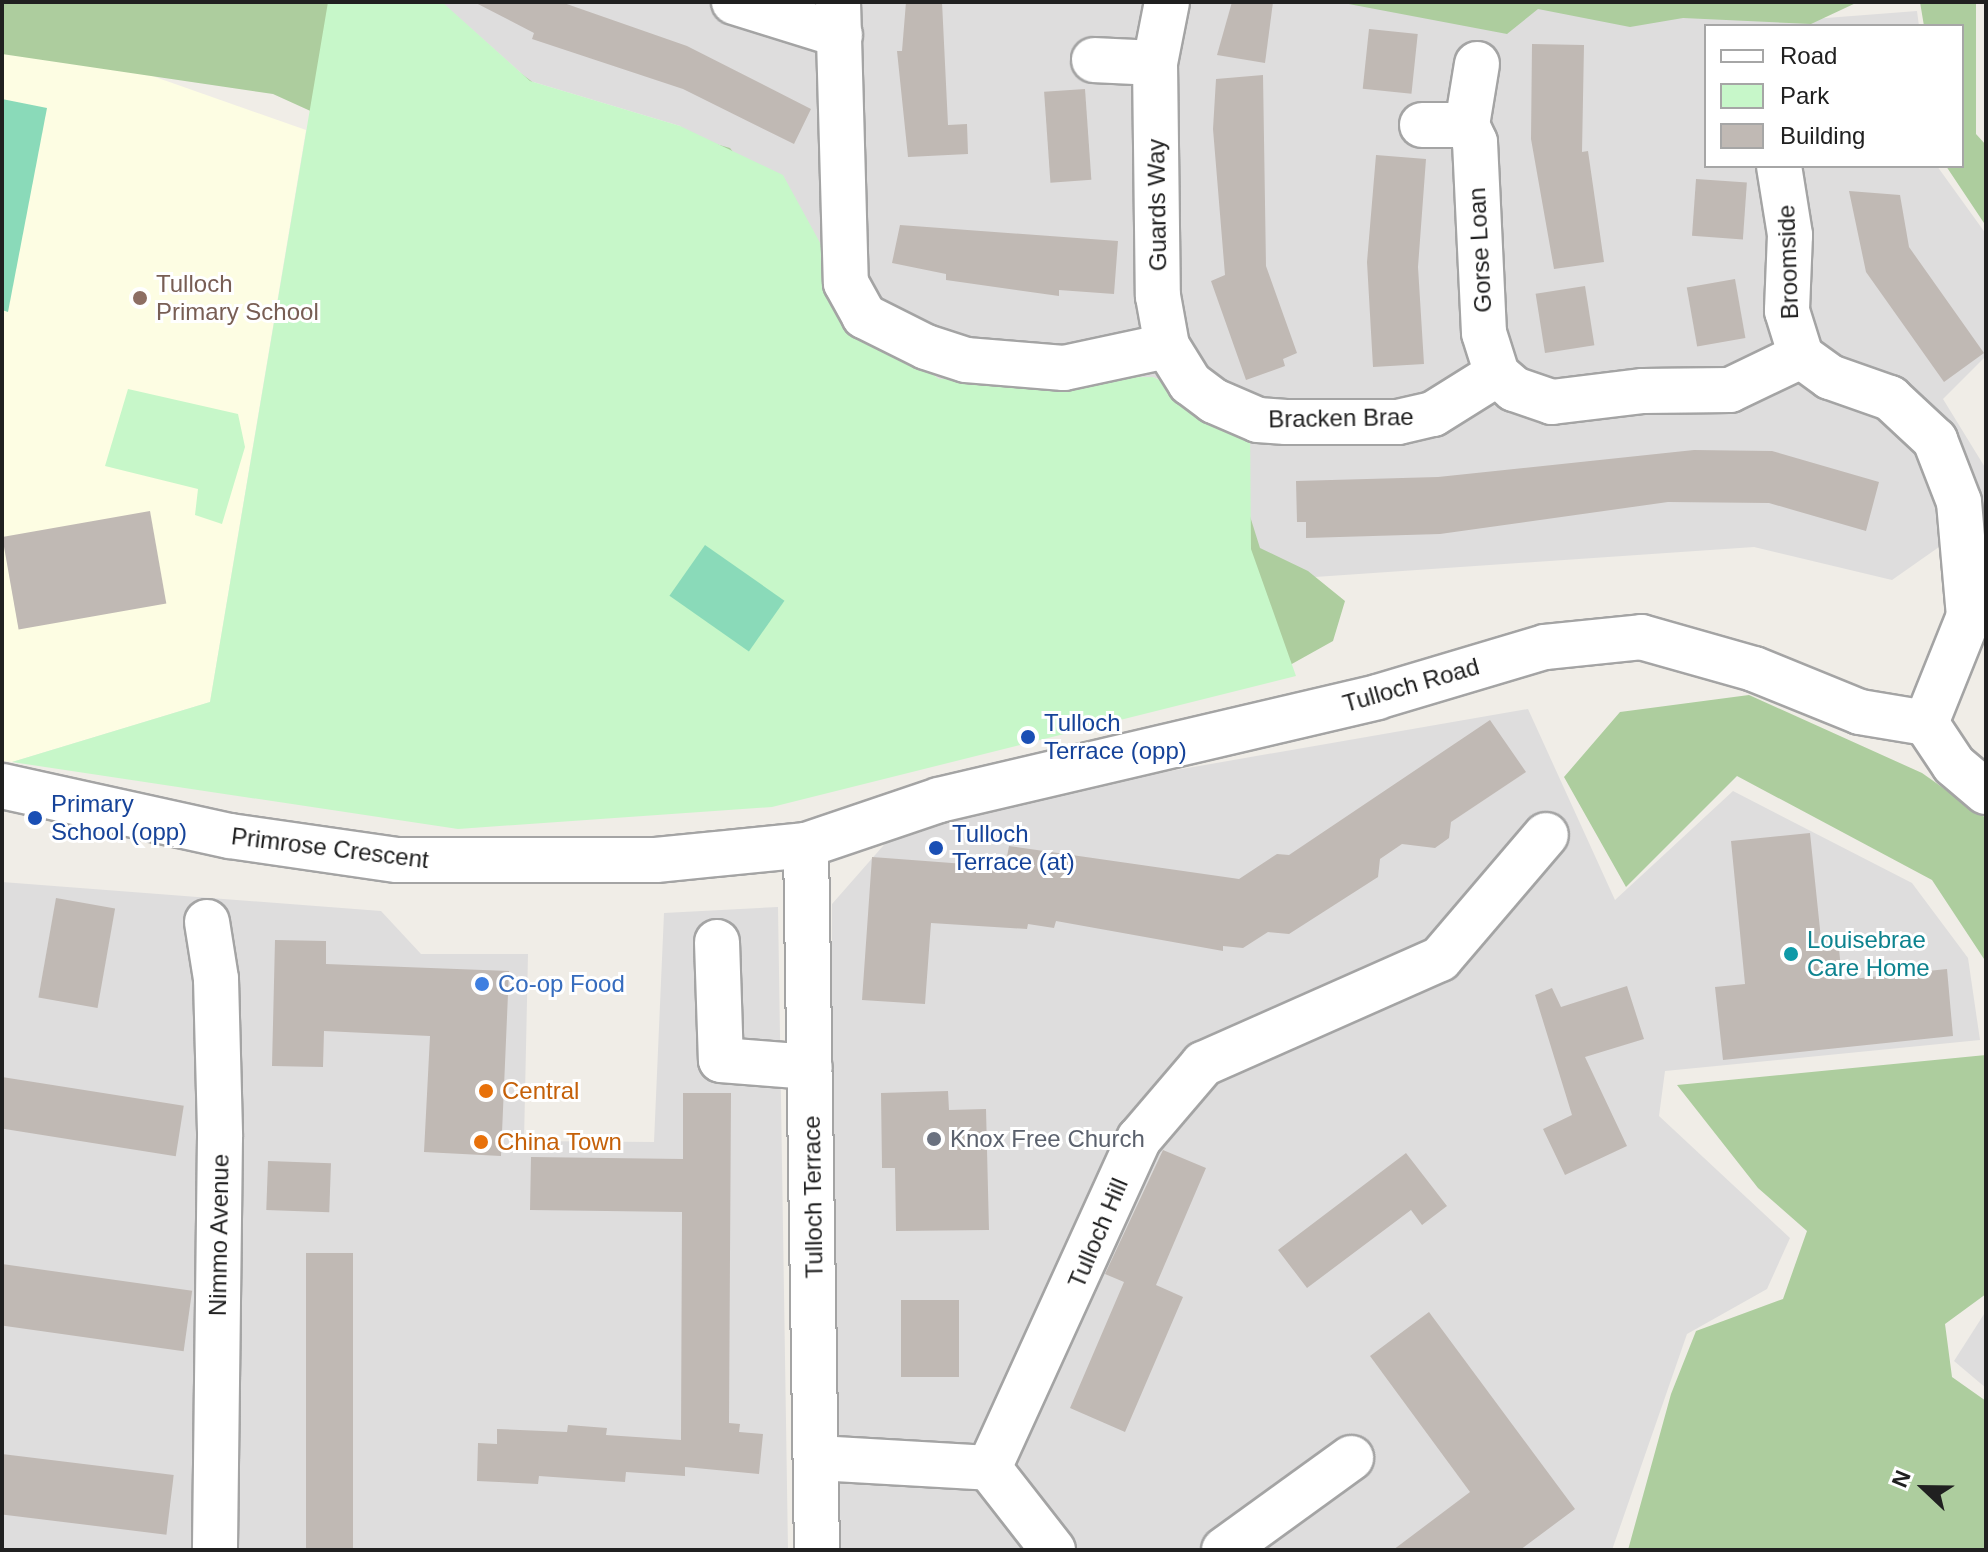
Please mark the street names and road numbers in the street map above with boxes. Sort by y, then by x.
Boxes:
street label: Guards Way [1141,139,1173,271]
street label: Gorse Loan [1462,187,1498,313]
street label: Broomside [1772,204,1804,320]
street label: Bracken Brae [1268,402,1414,434]
street label: Tulloch Road [1339,652,1483,718]
street label: Primrose Crescent [230,822,430,874]
street label: Tulloch Terrace [797,1115,829,1279]
street label: Nimmo Avenue [203,1153,235,1317]
street label: Tulloch Hill [1062,1174,1134,1292]

